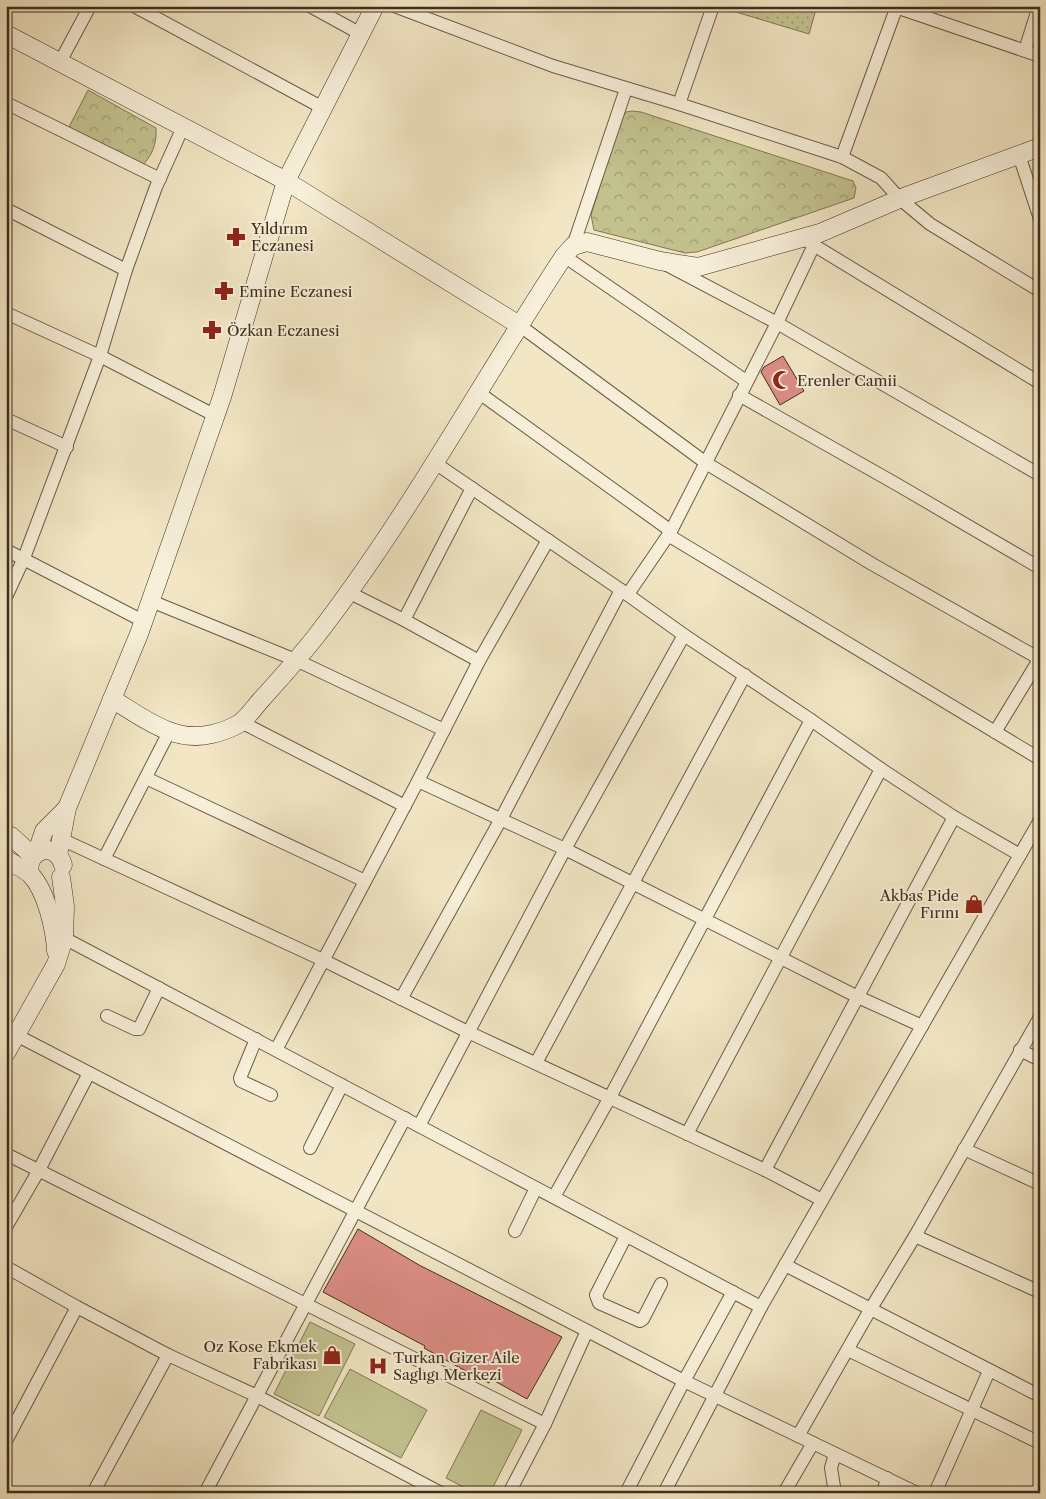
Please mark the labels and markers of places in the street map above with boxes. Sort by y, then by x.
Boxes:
place label: Yıldırım Eczanesi [250,219,314,255]
pharmacy icon: Yıldırım Eczanesi [225,226,247,248]
pharmacy icon: Emine Eczanesi [213,280,235,302]
place label: Emine Eczanesi [239,282,353,301]
pharmacy icon: Özkan Eczanesi [201,319,223,341]
place label: Özkan Eczanesi [227,321,340,340]
mosque icon: Erenler Camii [771,369,793,391]
place label: Erenler Camii [797,371,897,390]
place label: Akbas Pide Fırını [879,886,959,922]
shop icon: Akbas Pide Fırını [963,893,985,915]
place label: Oz Kose Ekmek Fabrikası [203,1337,318,1373]
shop icon: Oz Kose Ekmek Fabrikası [321,1344,343,1366]
place label: Turkan Gizer Aile Saglıgı Merkezi [393,1348,520,1384]
hospital icon: Turkan Gizer Aile Saglıgı Merkezi [367,1355,389,1377]

